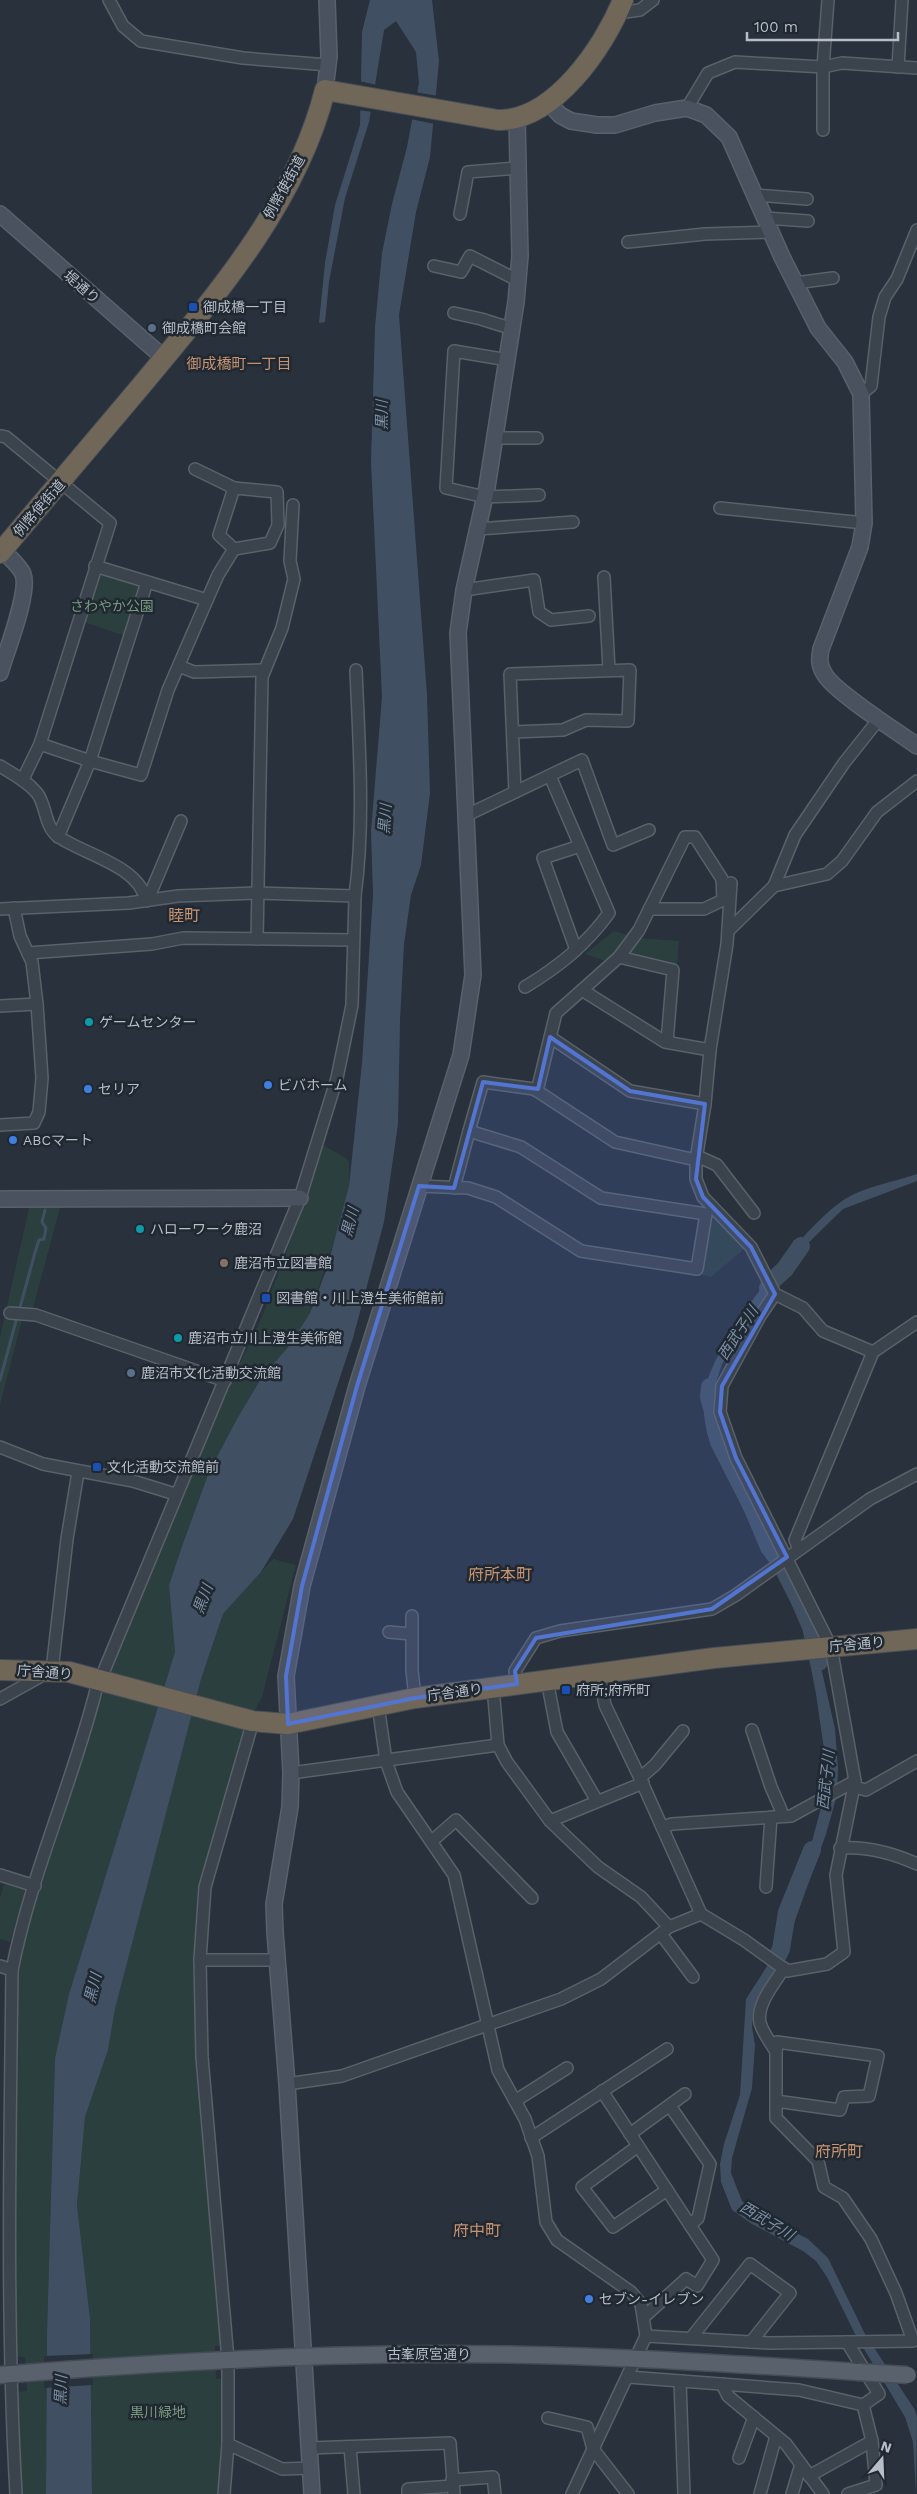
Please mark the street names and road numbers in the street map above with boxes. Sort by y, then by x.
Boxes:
street label: 例幣使街道 [260,153,308,221]
street label: 堤通り [61,267,103,307]
street label: 例幣使街道 [10,476,68,540]
street label: 庁舎通り [828,1634,886,1654]
street label: 庁舎通り [17,1662,73,1682]
street label: 庁舎通り [426,1680,484,1704]
street label: 古峯原宮通り [387,2346,471,2362]

